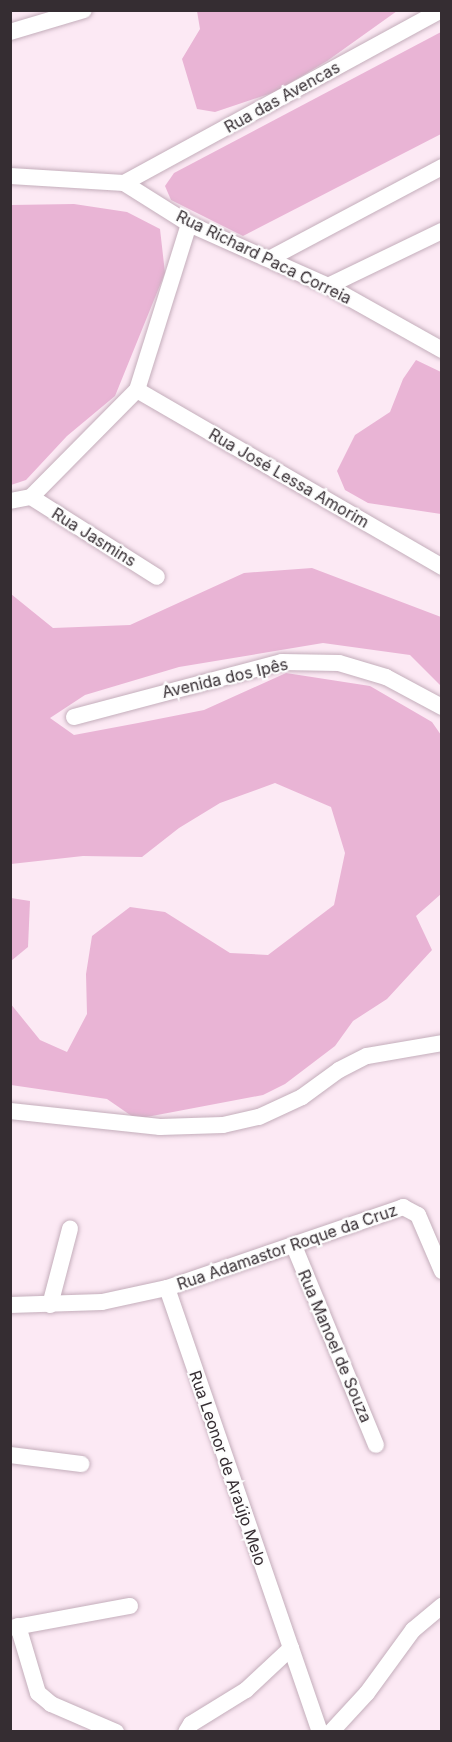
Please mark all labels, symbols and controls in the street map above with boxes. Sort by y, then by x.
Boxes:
street label: Rua das Avencas [221,57,343,137]
street label: Rua Richard Paca Correia [173,206,355,308]
street label: Rua José Lessa Amorim [205,424,373,532]
street label: Rua Jasmins [48,504,140,570]
street label: Avenida dos Ipês [160,654,290,702]
street label: Rua Adamastor Roque da Cruz [174,1200,400,1294]
street label: Rua Manoel de Souza [294,1267,376,1425]
street label: Rua Leonor de Araújo Melo [186,1368,270,1568]

